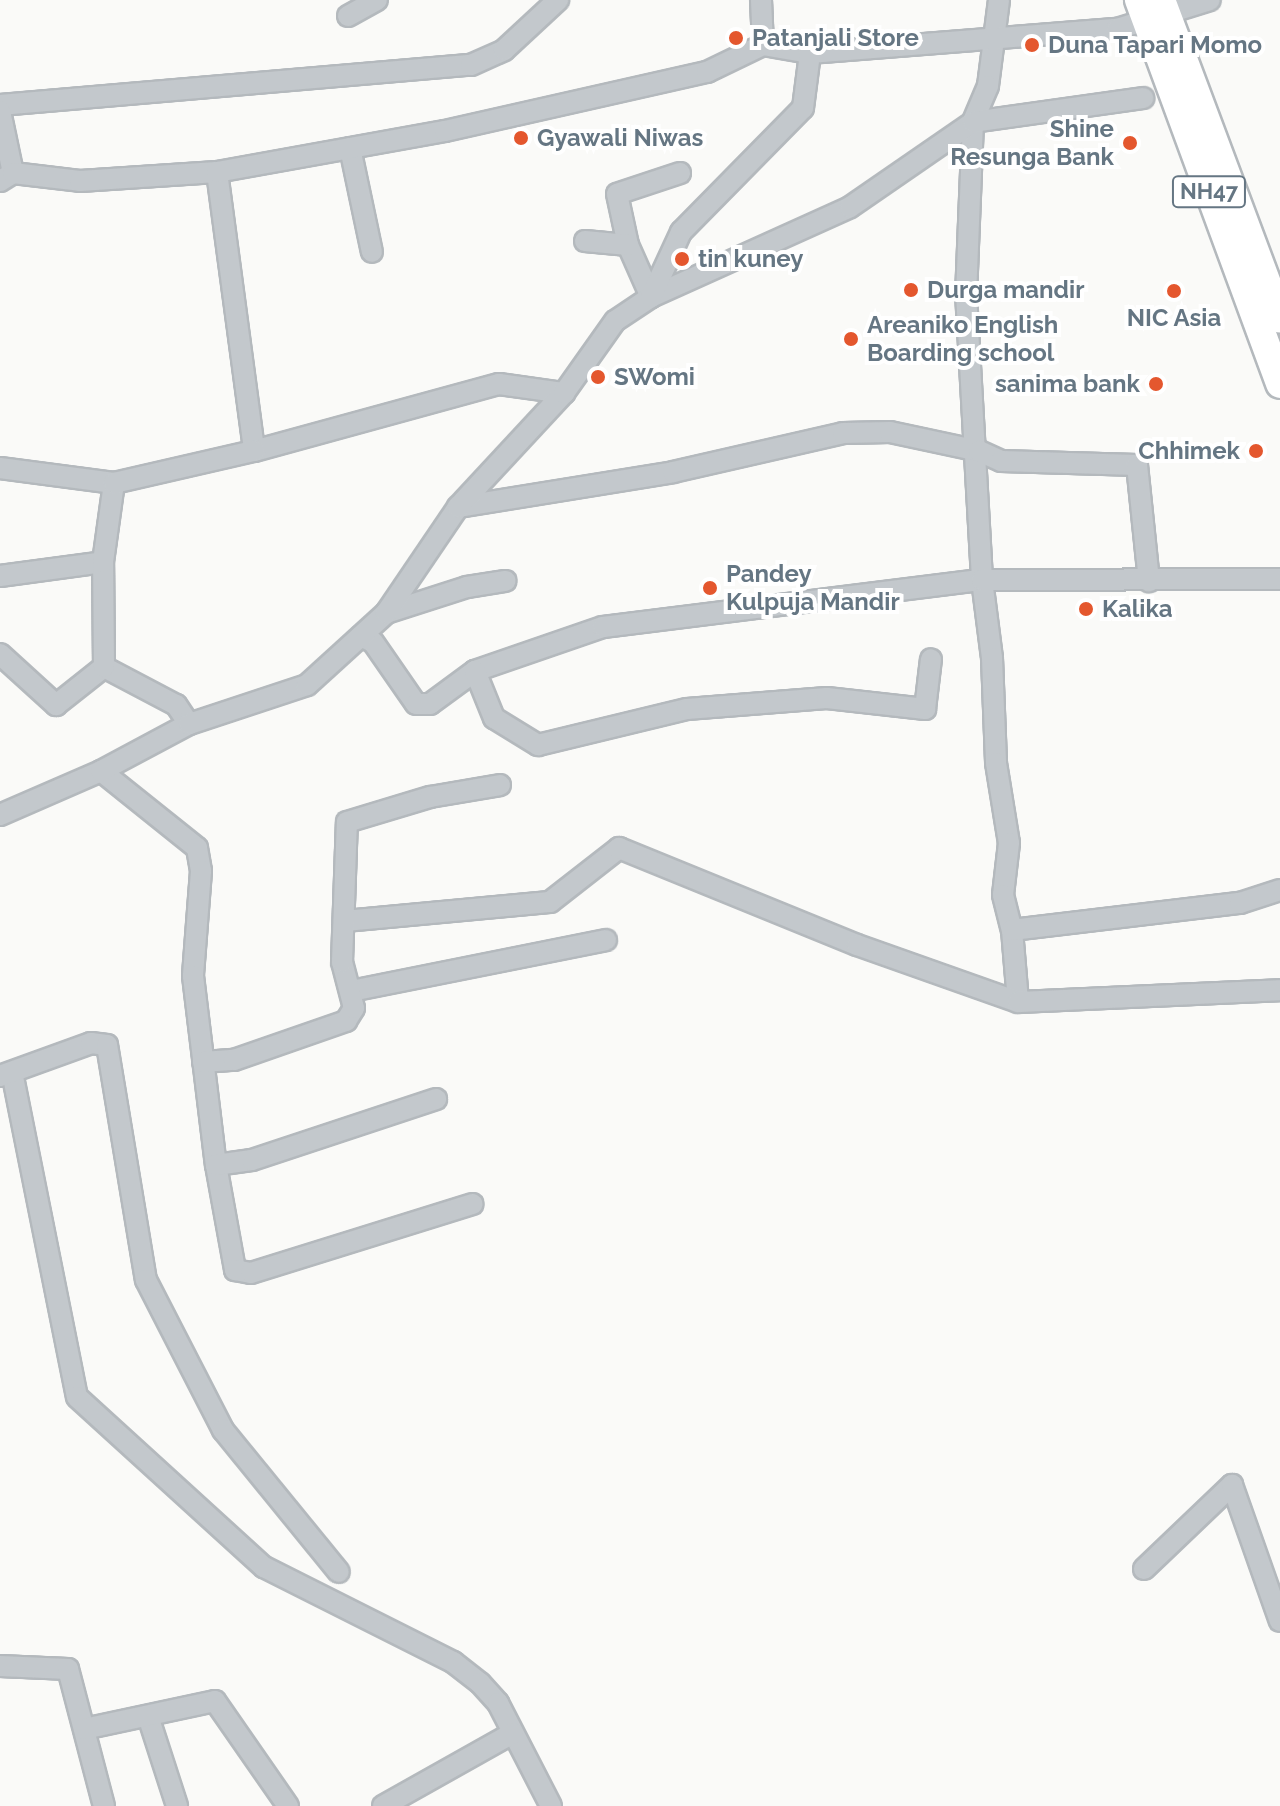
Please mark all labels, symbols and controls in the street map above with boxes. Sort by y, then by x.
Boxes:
place label: Patanjali Store [752,24,919,52]
marker: Patanjali Store [727,29,745,47]
place label: Duna Tapari Momo [1048,31,1263,59]
marker: Duna Tapari Momo [1023,36,1041,54]
place label: Shine Resunga Bank [950,115,1114,171]
place label: Gyawali Niwas [537,124,703,152]
marker: Gyawali Niwas [512,129,530,147]
marker: Shine Resunga Bank [1121,134,1139,152]
road number: NH47 [1171,174,1247,210]
place label: tin kuney [698,245,803,273]
marker: tin kuney [673,250,691,268]
place label: Durga mandir [927,276,1084,304]
marker: Durga mandir [902,281,920,299]
marker: NIC Asia [1165,282,1183,300]
place label: NIC Asia [1126,304,1222,332]
place label: Areaniko English Boarding school [867,311,1058,367]
marker: Areaniko English Boarding school [842,330,860,348]
place label: SWomi [614,363,695,391]
marker: SWomi [589,368,607,386]
place label: sanima bank [995,370,1140,398]
marker: sanima bank [1147,375,1165,393]
place label: Chhimek [1138,437,1240,465]
marker: Chhimek [1247,442,1265,460]
place label: Pandey Kulpuja Mandir [726,560,900,616]
marker: Pandey Kulpuja Mandir [701,579,719,597]
place label: Kalika [1102,595,1173,623]
marker: Kalika [1077,600,1095,618]

